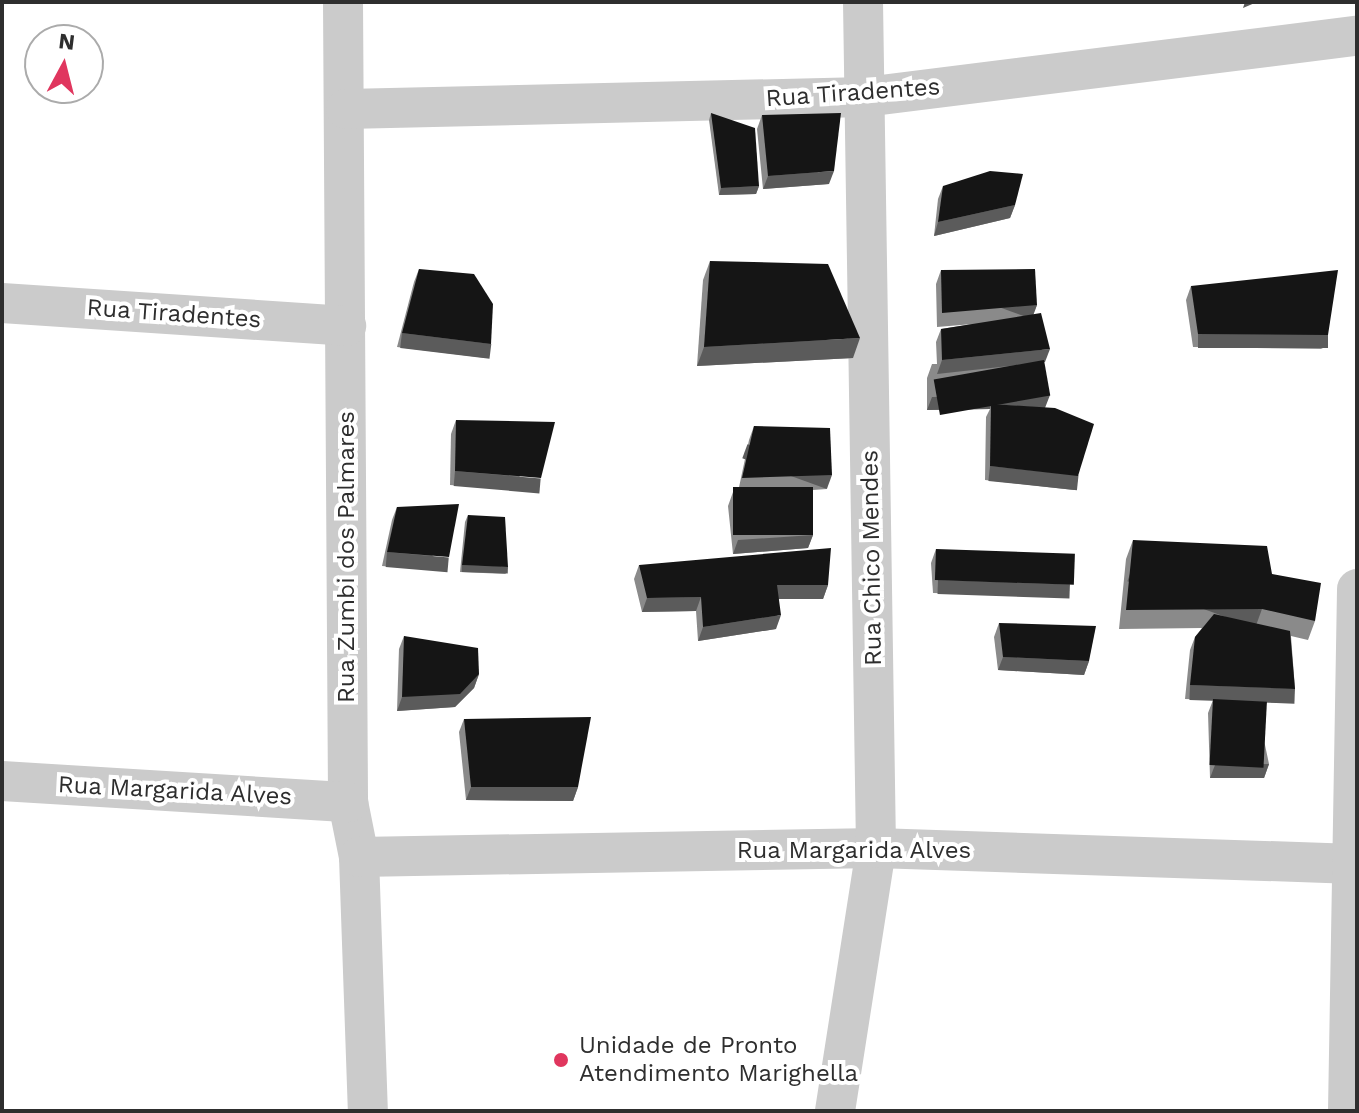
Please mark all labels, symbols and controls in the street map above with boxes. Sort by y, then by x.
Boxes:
north arrow [24,24,104,104]
text: N [57,28,76,55]
street label: Rua Tiradentes [764,72,942,114]
street label: Rua Tiradentes [85,293,263,335]
street label: Rua Zumbi dos Palmares [333,411,361,703]
street label: Rua Chico Mendes [856,449,888,667]
street label: Rua Margarida Alves [56,770,294,812]
street label: Rua Margarida Alves [736,837,972,865]
place label: Unidade de Pronto Atendimento Marighella [579,1032,858,1088]
marker: Unidade de Pronto Atendimento Marighella [550,1049,572,1071]

